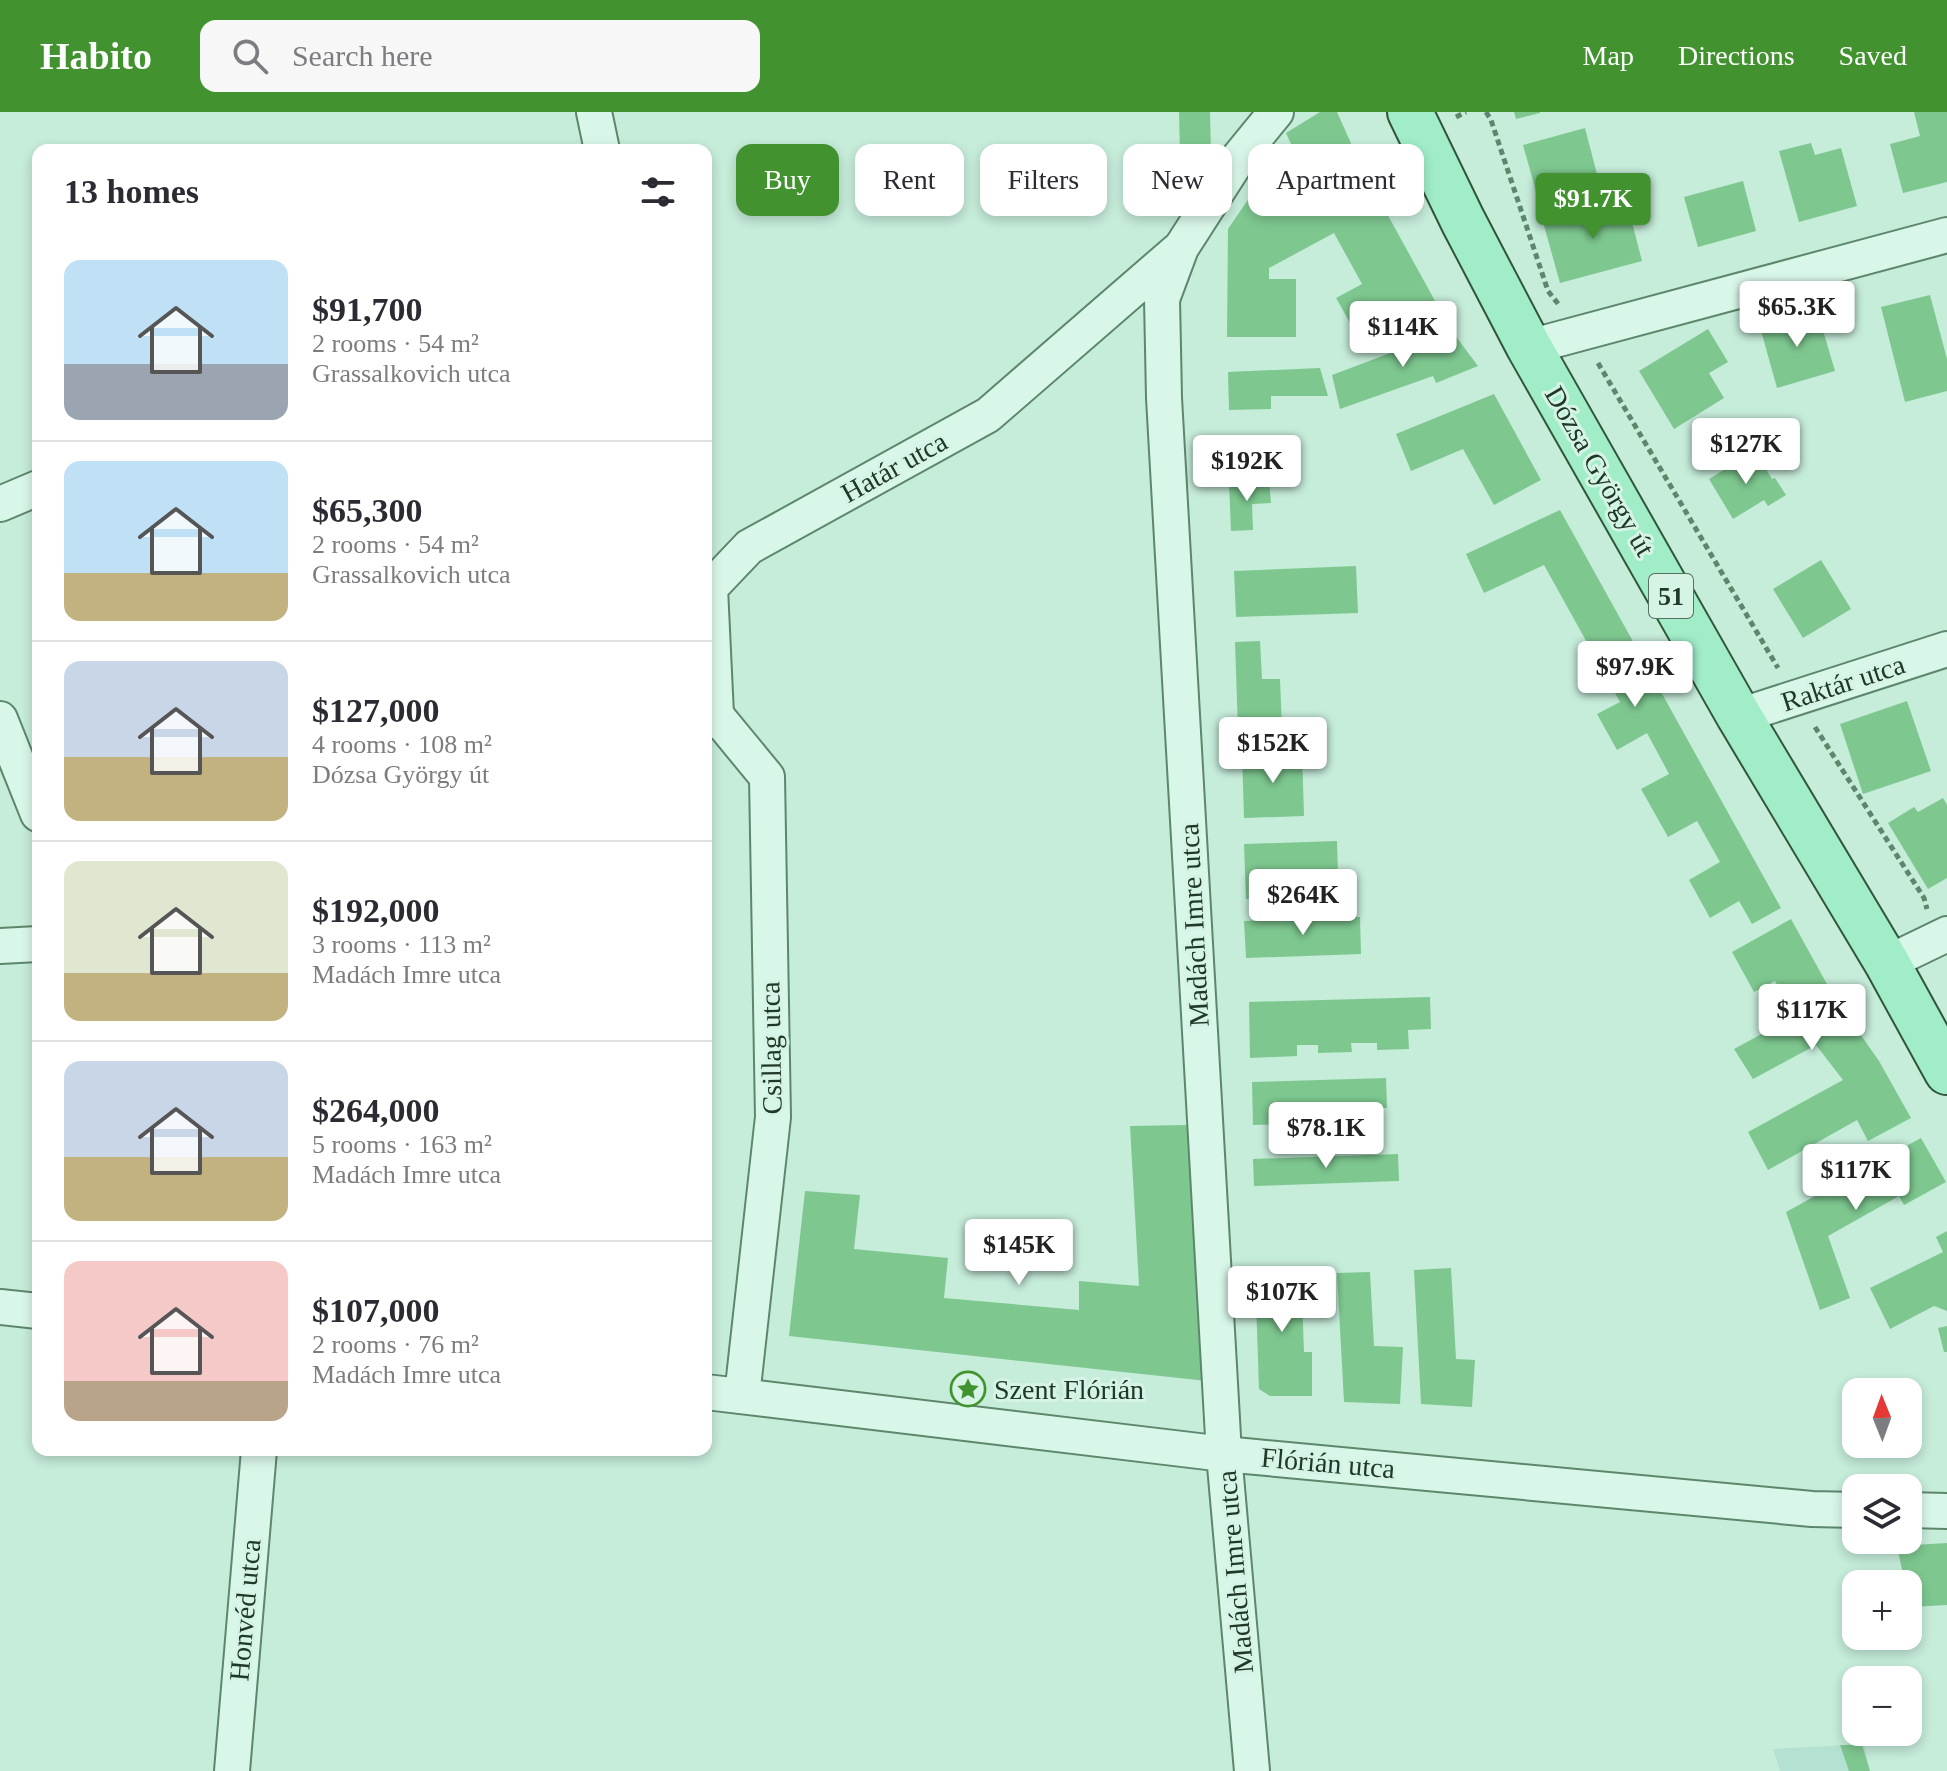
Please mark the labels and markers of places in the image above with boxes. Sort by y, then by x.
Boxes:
pin: $91.7K [1528,173,1658,241]
pin: $65.3K [1732,281,1862,349]
pin: $114K [1347,301,1459,369]
pin: $127K [1690,418,1802,486]
pin: $192K [1191,435,1303,503]
pin: $97.9K [1570,641,1700,709]
pin: $152K [1217,717,1329,785]
pin: $264K [1247,869,1359,937]
pin: $117K [1756,984,1868,1052]
pin: $78.1K [1261,1102,1391,1170]
pin: $117K [1800,1144,1912,1212]
pin: $145K [963,1219,1075,1287]
pin: $107K [1226,1266,1338,1334]
place icon: Szent Flórián [949,1370,987,1408]
place label: Szent Flórián [994,1374,1144,1405]

